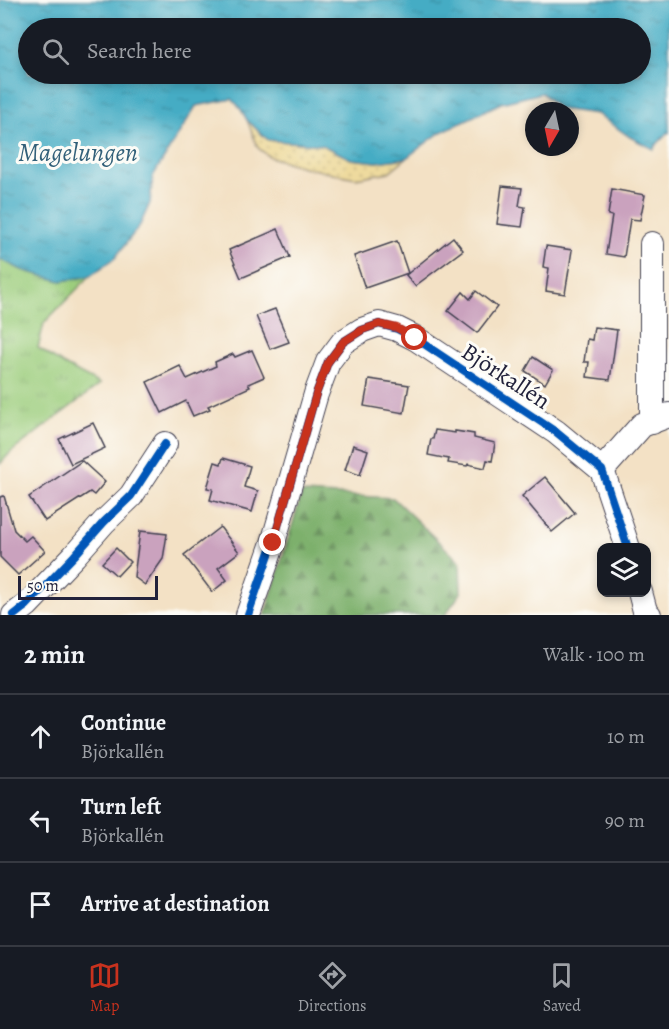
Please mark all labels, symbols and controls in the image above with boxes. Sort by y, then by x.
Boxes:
search box [18,18,651,84]
icon: search [39,35,72,68]
text: Search here [87,36,192,66]
north arrow [525,102,579,156]
water label: Magelungen [18,135,138,170]
route start [401,324,427,350]
street label: Björkallén [455,335,557,417]
route end [259,529,285,555]
map controls [597,543,651,597]
button: layers [597,543,651,597]
scale bar [18,573,158,600]
text: 50 m [27,575,59,597]
text: 2 min [24,637,85,672]
text: Walk · 100 m [543,641,645,668]
text: Continue [81,708,166,738]
icon: ahead [24,720,57,753]
text: 10 m [607,723,645,750]
text: Björkallén [81,738,164,765]
text: Turn left [81,792,161,822]
icon: left [24,804,57,837]
text: 90 m [605,807,645,834]
text: Björkallén [81,822,164,849]
icon: arrive [24,888,57,921]
text: Arrive at destination [81,889,270,919]
tab: Map [88,959,121,1017]
tab: Directions [298,959,366,1017]
tab: Saved [543,959,581,1017]

